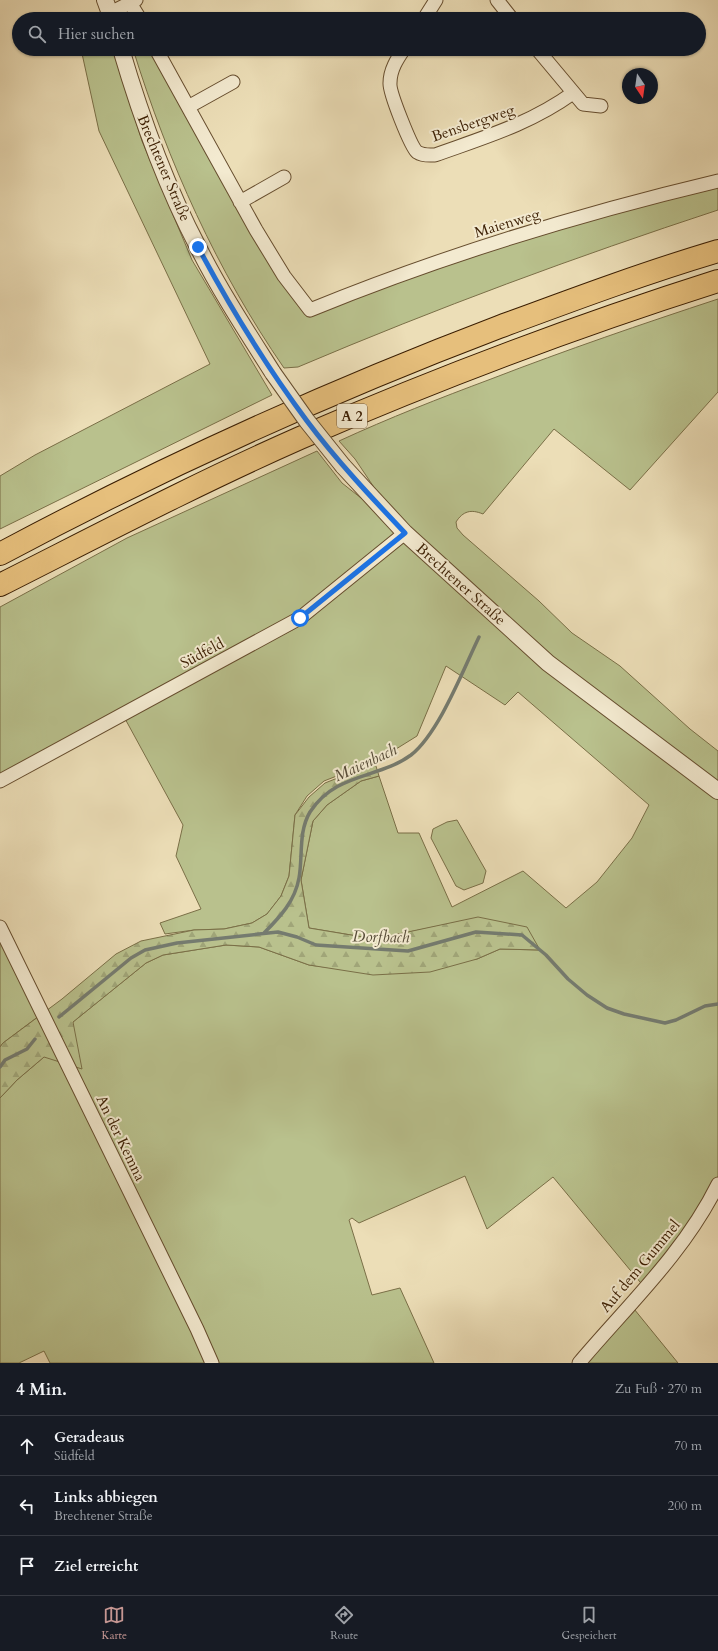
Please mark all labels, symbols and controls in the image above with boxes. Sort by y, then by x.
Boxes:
search box [12,12,706,56]
icon: search [26,23,48,45]
text: Hier suchen [58,24,135,44]
north arrow [622,68,658,104]
street label: Bensbergweg [429,99,518,147]
street label: Brechtener Straße [133,112,196,224]
street label: Maienweg [472,203,543,242]
route end [189,238,207,256]
road number: A 2 [337,404,367,428]
street label: Brechtener Straße [412,538,510,630]
route start [291,609,309,627]
street label: Südfeld [177,633,227,673]
water label: Maienbach [330,739,401,787]
water label: Dorfbach [352,926,410,949]
street label: An der Kemna [92,1092,151,1185]
street label: Auf dem Gummel [595,1215,685,1317]
text: 4 Min. [16,1378,67,1401]
text: Zu Fuß · 270 m [615,1380,702,1398]
text: Geradeaus [54,1427,124,1447]
icon: ahead [16,1435,38,1457]
text: 70 m [674,1437,702,1455]
text: Südfeld [54,1447,95,1465]
text: Links abbiegen [54,1487,158,1507]
icon: left [16,1495,38,1517]
text: 200 m [668,1497,702,1515]
text: Brechtener Straße [54,1507,153,1525]
icon: arrive [16,1555,38,1577]
text: Ziel erreicht [54,1556,138,1576]
tab: Karte [102,1604,127,1643]
tab: Route [330,1604,358,1643]
tab: Gespeichert [562,1604,616,1643]

